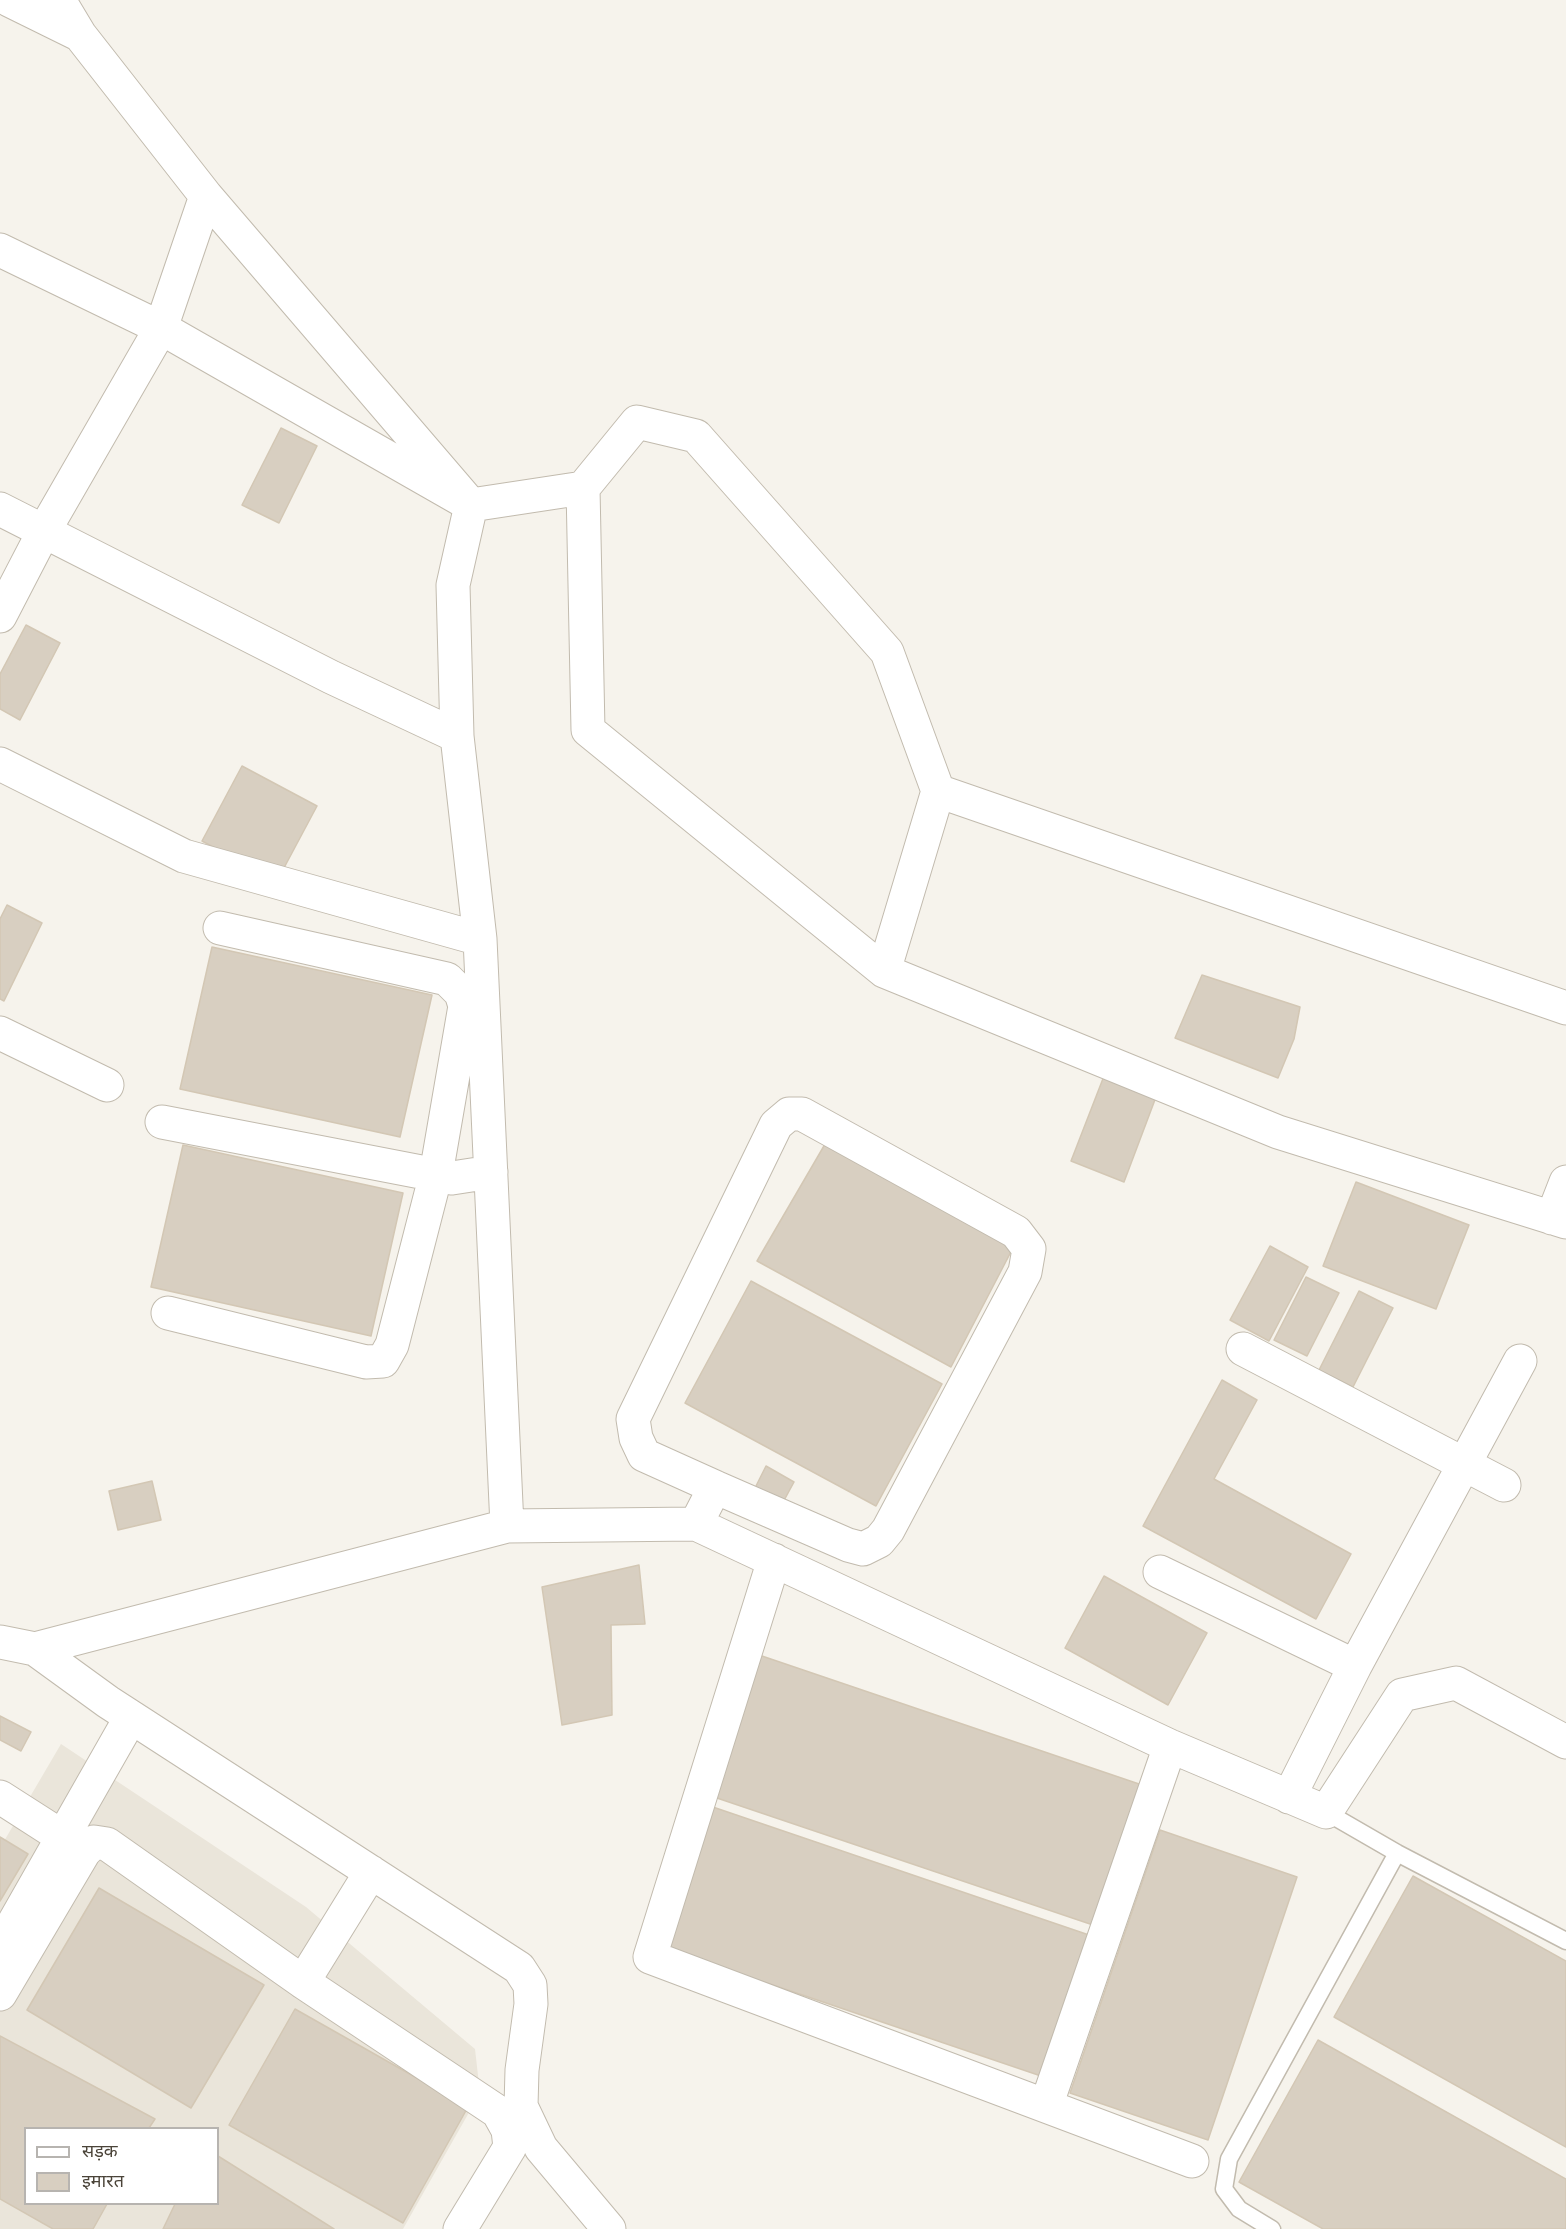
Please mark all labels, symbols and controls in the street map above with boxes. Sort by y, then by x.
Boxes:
legend [24,2127,219,2205]
text: सड़क [82,2140,118,2161]
text: इमारत [82,2170,124,2191]

